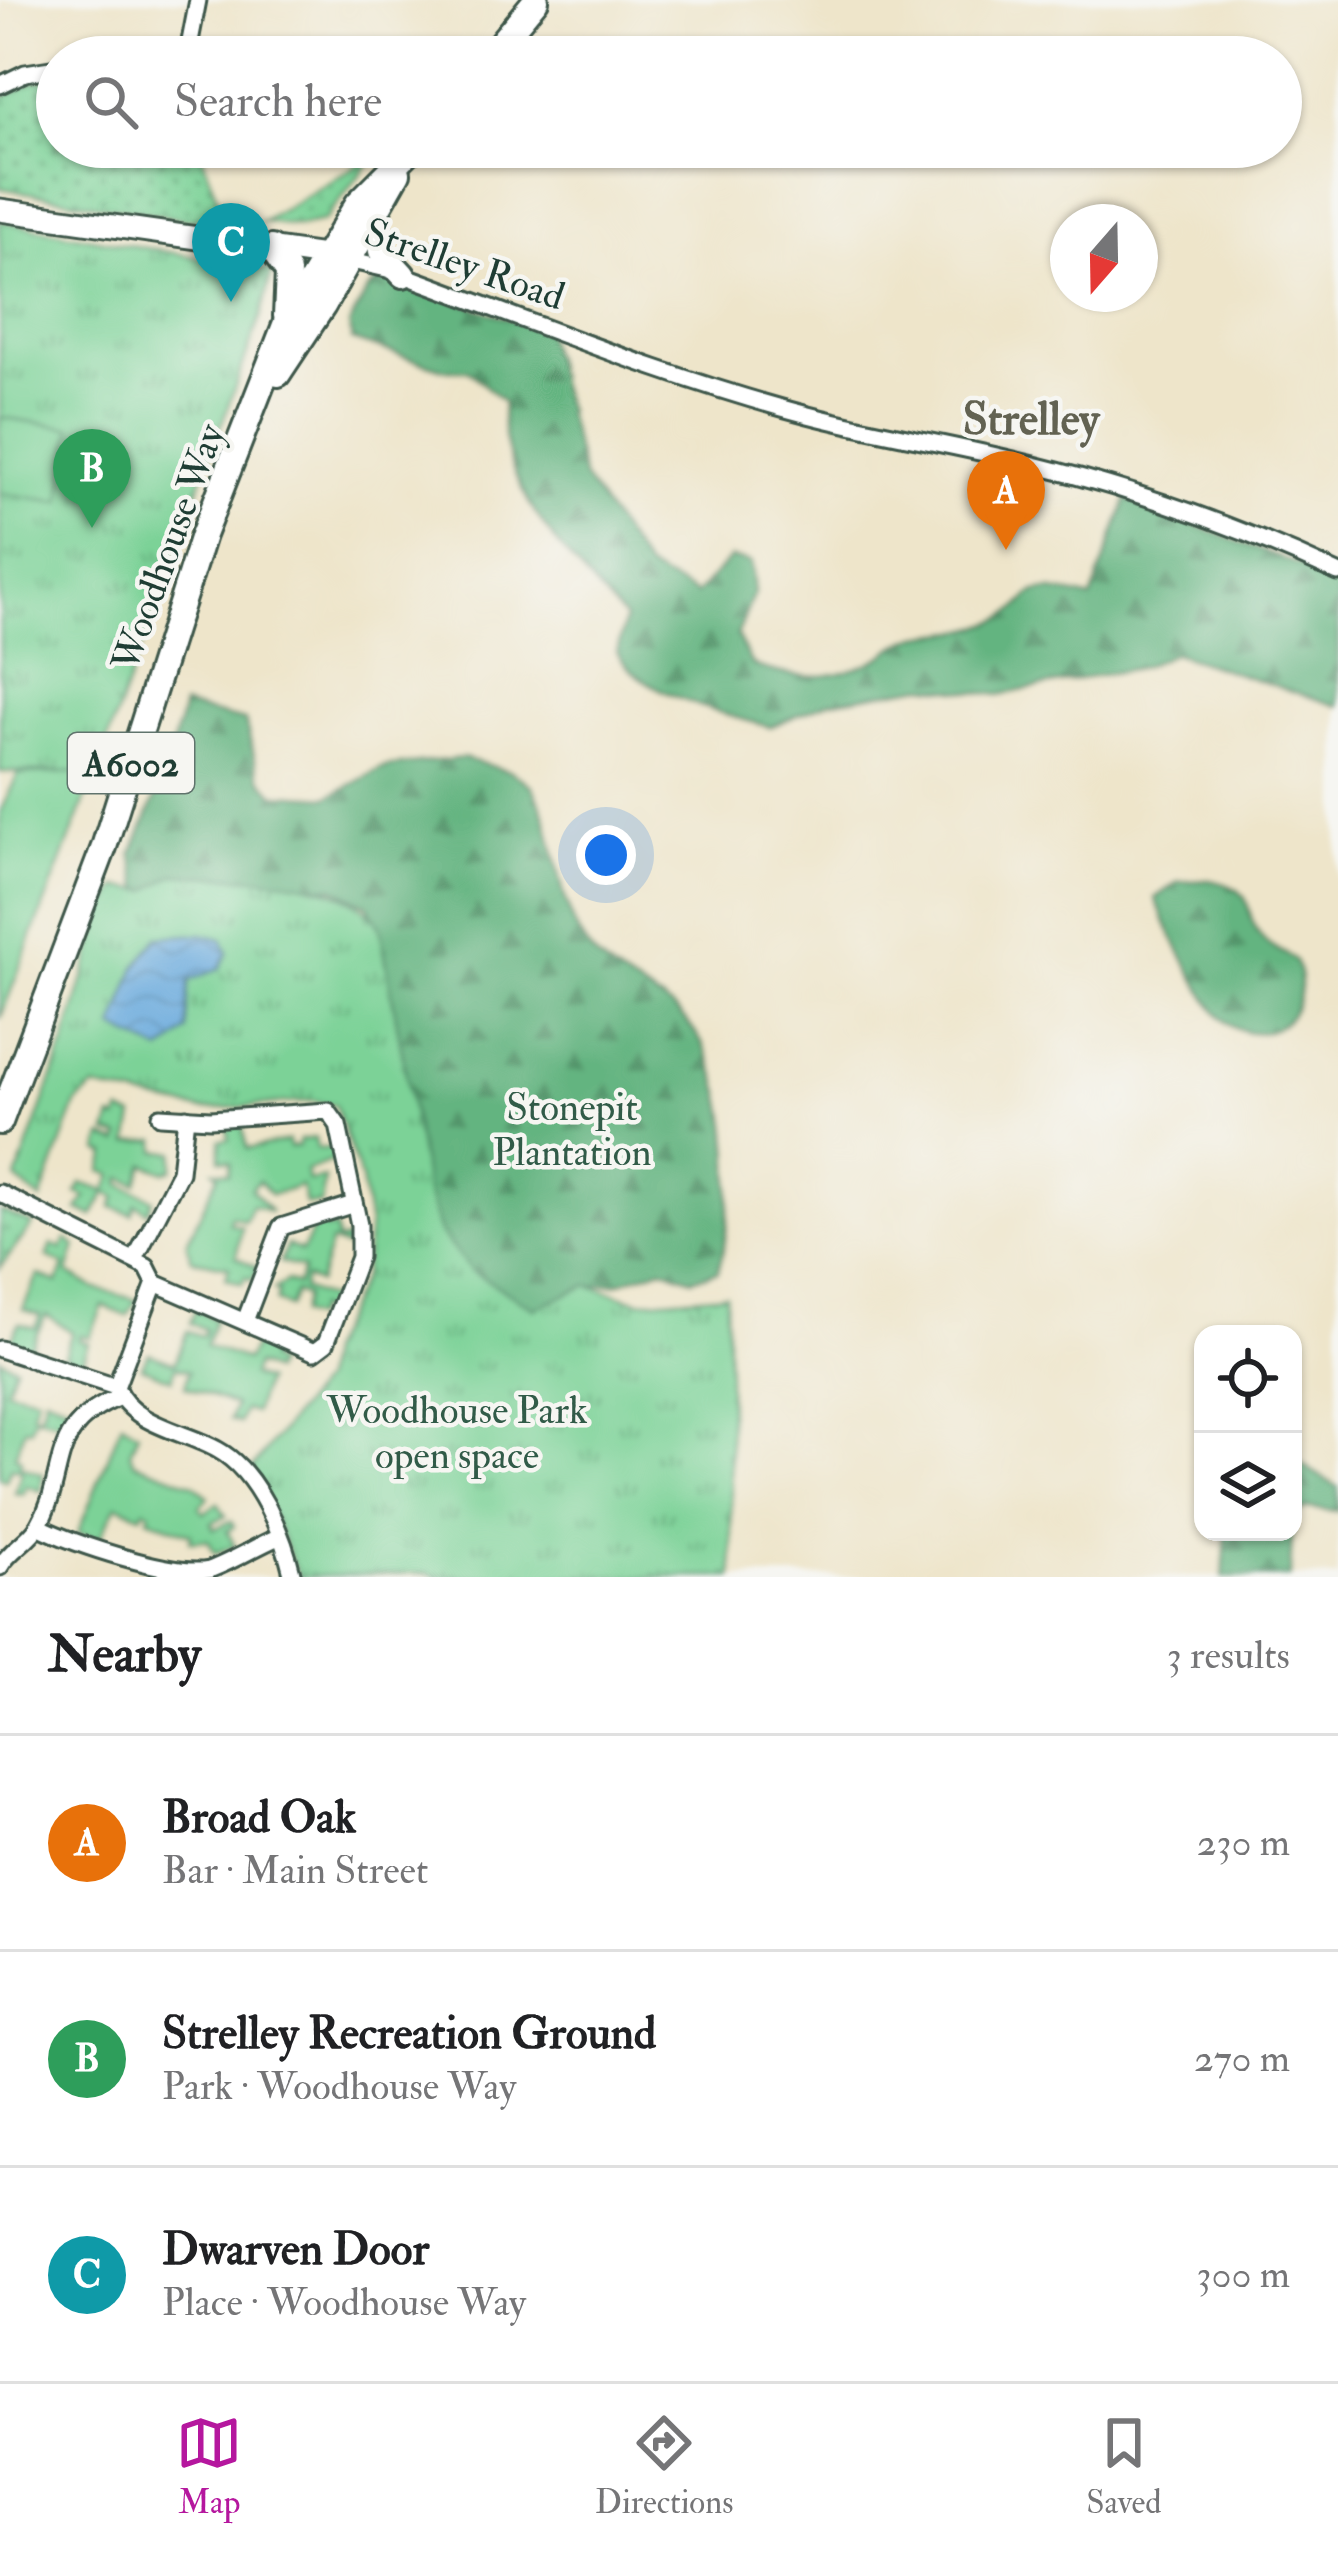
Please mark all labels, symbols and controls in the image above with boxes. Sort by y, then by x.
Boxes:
search box [36,36,1302,168]
icon: search [78,69,144,135]
text: Search here [174,74,382,130]
pin: C [192,203,270,302]
north arrow [1050,204,1158,312]
street label: Strelley Road [358,207,571,321]
district label: Strelley [963,392,1101,448]
street label: Woodhouse Way [101,417,236,679]
pin: B [53,429,131,528]
pin: A [967,451,1045,550]
road number: A6002 [68,733,194,793]
your location [576,825,636,885]
park label: Stonepit Plantation [492,1083,652,1177]
map controls [1194,1325,1302,1541]
button: locate [1194,1325,1302,1433]
park label: Woodhouse Park open space [325,1386,588,1480]
button: layers [1194,1433,1302,1541]
text: Nearby [48,1623,201,1687]
text: 3 results [1167,1631,1290,1680]
text: Broad Oak [162,1790,356,1846]
text: A [75,1818,99,1867]
text: 230 m [1197,1818,1290,1867]
text: Bar · Main Street [162,1846,428,1895]
text: Strelley Recreation Ground [162,2006,656,2062]
text: B [74,2034,100,2083]
text: 270 m [1194,2034,1290,2083]
text: Park · Woodhouse Way [162,2062,516,2111]
text: Dwarven Door [162,2222,429,2278]
text: C [73,2250,101,2299]
text: 300 m [1197,2250,1290,2299]
text: Place · Woodhouse Way [162,2278,526,2327]
tab: Map [176,2410,242,2523]
tab: Directions [595,2410,734,2523]
tab: Saved [1086,2410,1162,2523]

